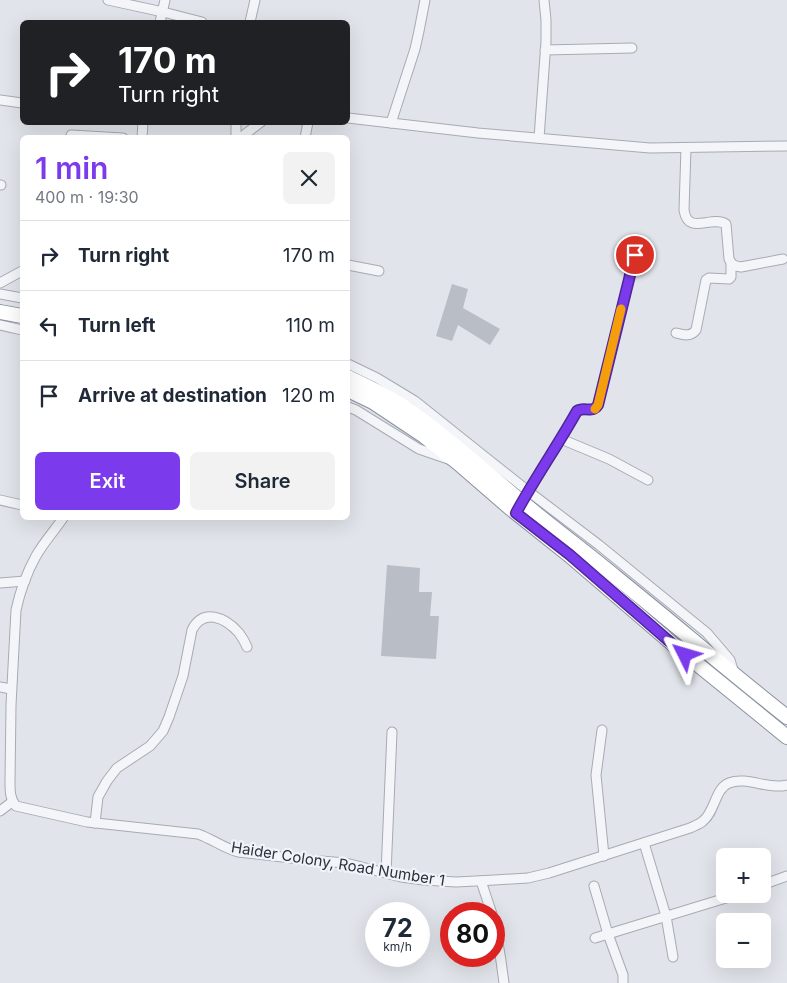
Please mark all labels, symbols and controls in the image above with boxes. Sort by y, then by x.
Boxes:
text: 170 m [118,39,217,81]
icon: right [35,40,100,105]
text: Turn right [118,81,219,107]
text: 1 min [35,150,108,186]
button: close [283,152,335,204]
text: 400 m · 19:30 [35,187,139,207]
pin [614,234,656,276]
icon: arrive [621,241,649,269]
icon: right [35,242,63,270]
text: Turn right [78,244,169,267]
text: 170 m [283,244,335,267]
icon: left [35,312,63,340]
text: Turn left [78,314,156,337]
text: 110 m [286,314,335,337]
icon: arrive [35,382,63,410]
text: Arrive at destination [78,384,267,407]
text: 120 m [282,384,335,407]
button: Exit [35,452,180,510]
button: Share [190,452,335,510]
position arrow [658,628,710,680]
street label: Haider Colony, Road Number 1 [230,837,446,890]
map controls [716,848,771,968]
button: + [716,848,771,903]
speed limit sign: 80 [440,902,505,967]
text: 72 [382,913,413,943]
button: − [716,913,771,968]
text: km/h [383,939,412,954]

